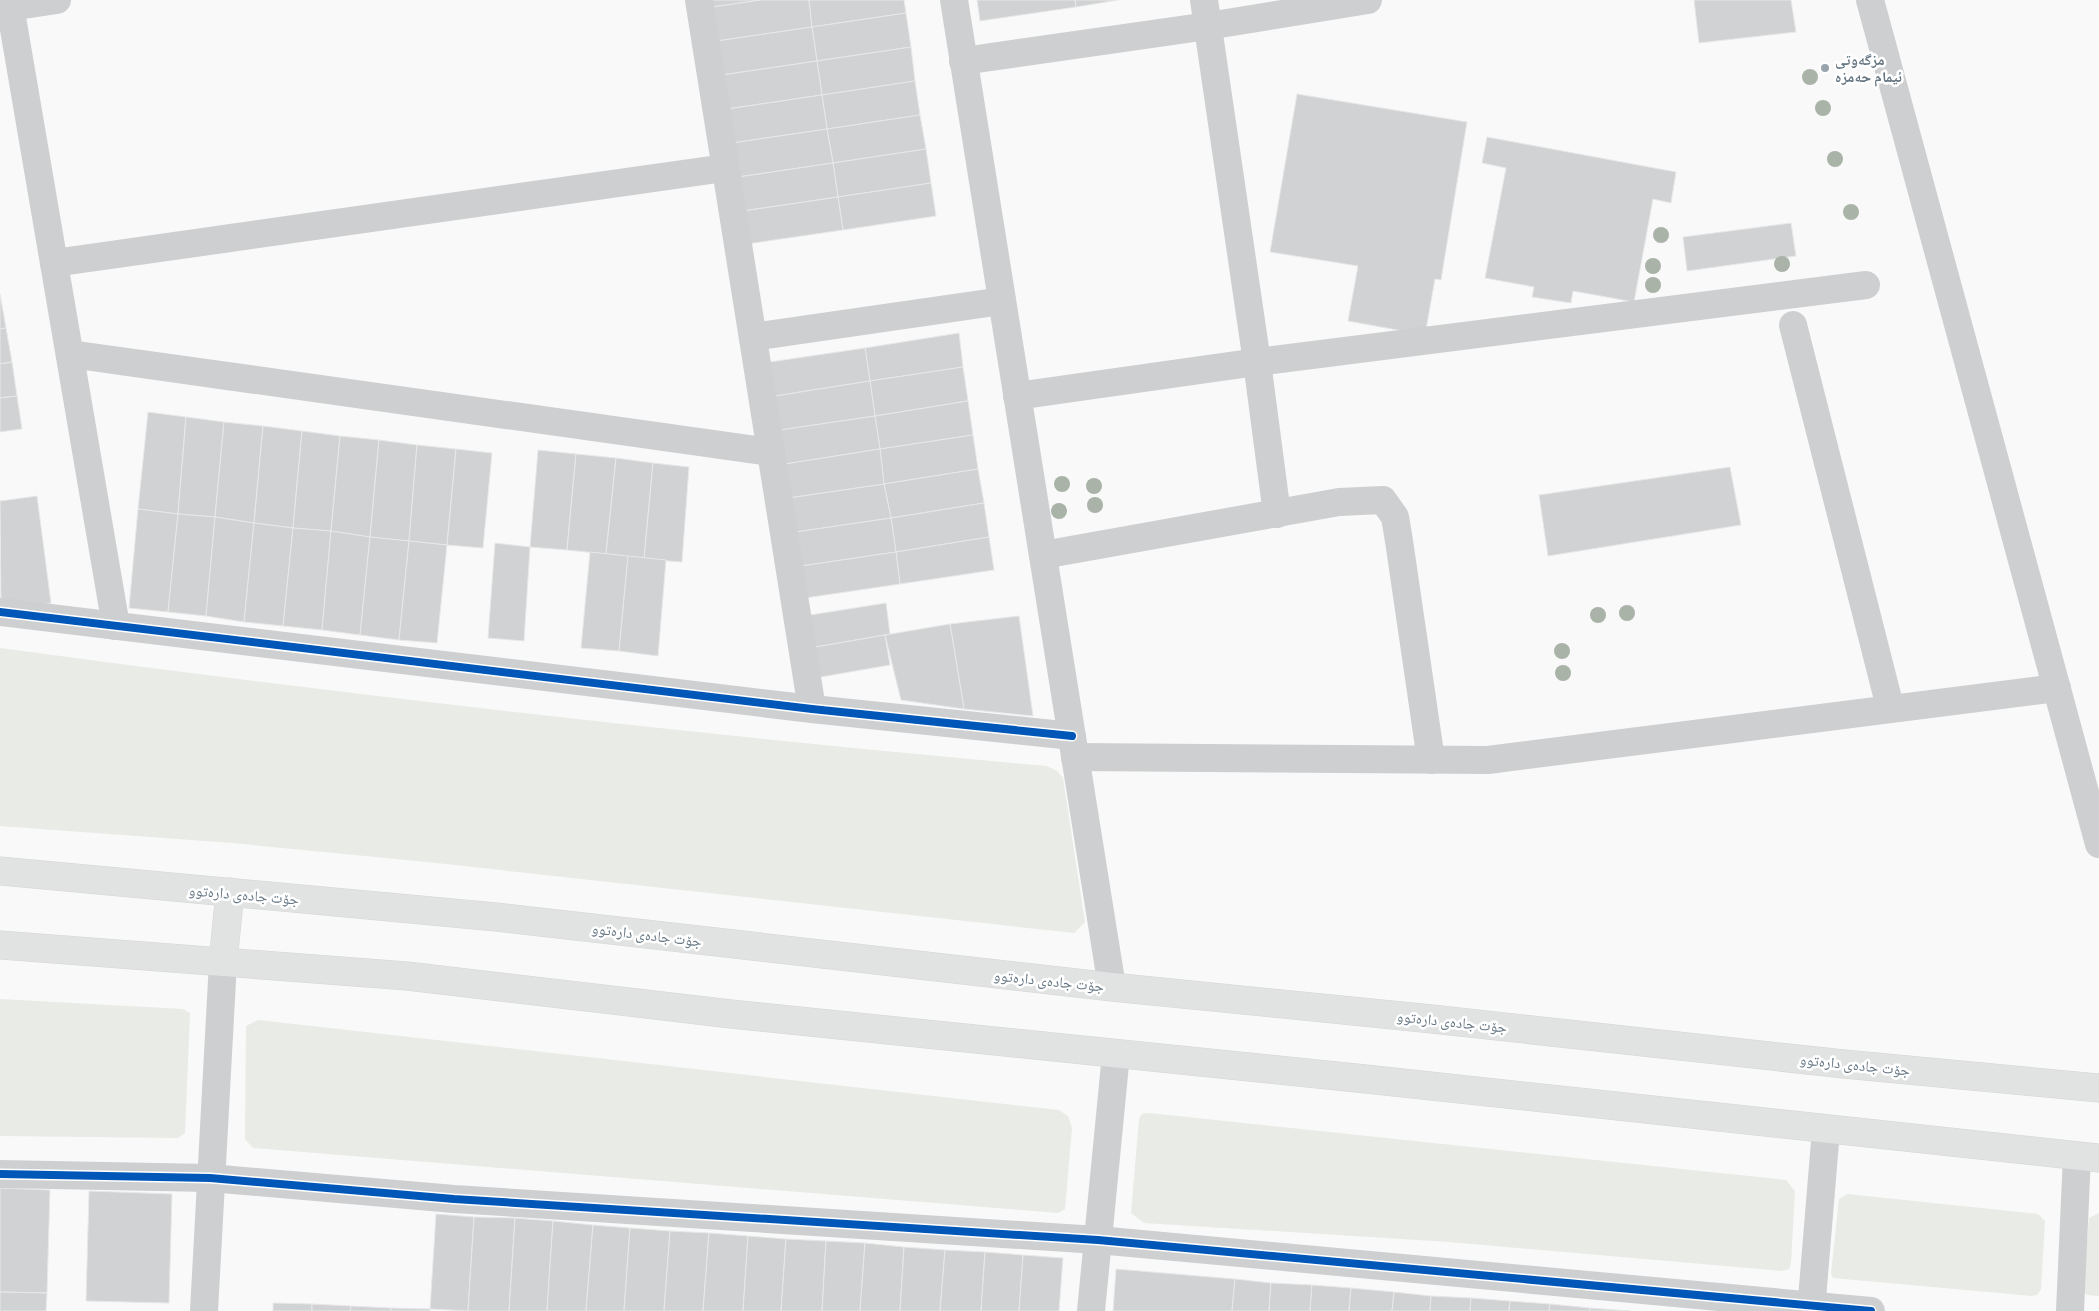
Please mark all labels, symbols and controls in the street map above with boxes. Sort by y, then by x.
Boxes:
place label: مزگەوتی ئیمام حەمزە [1835,50,1902,87]
marker: مزگەوتی ئیمام حەمزە [1819,62,1831,74]
street label: جۆت جادەی دارەتوو [188,880,300,910]
street label: جۆت جادەی دارەتوو [591,918,703,952]
street label: جۆت جادەی دارەتوو [993,965,1105,997]
street label: جۆت جادەی دارەتوو [1396,1006,1508,1038]
street label: جۆت جادەی دارەتوو [1799,1049,1911,1081]

